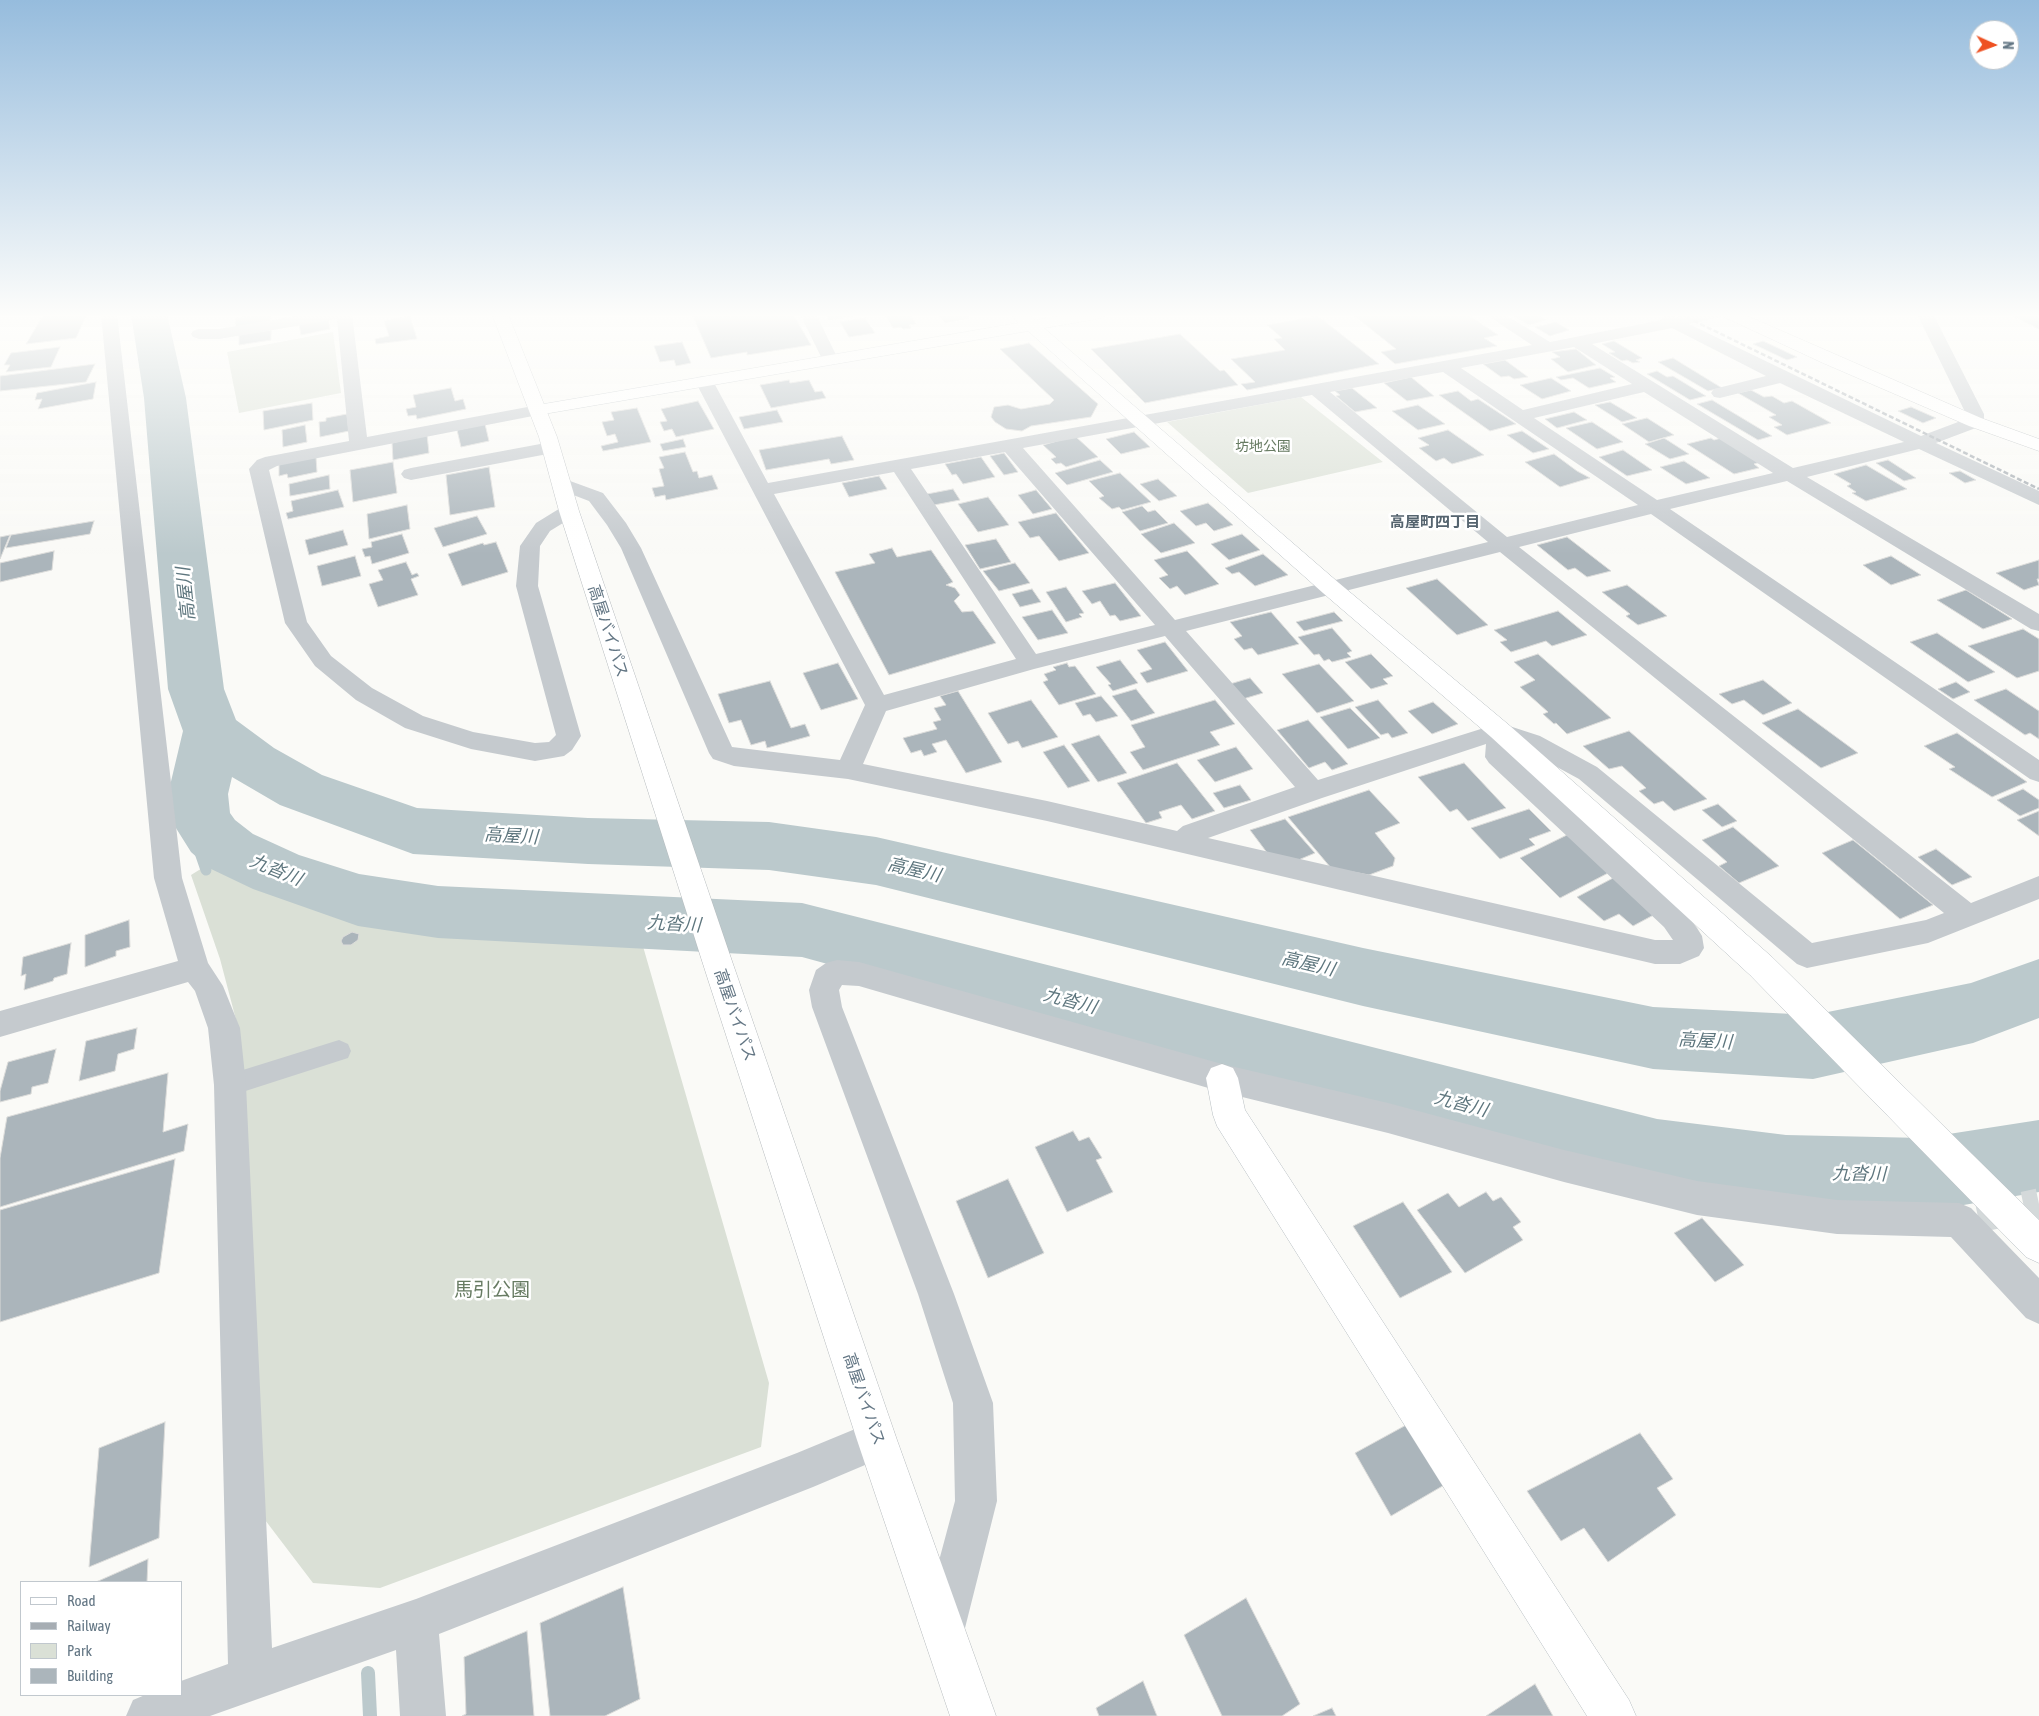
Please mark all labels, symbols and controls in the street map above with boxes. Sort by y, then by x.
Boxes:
north arrow [1969,20,2019,70]
text: N [2000,41,2016,50]
park label: 坊地公園 [1235,439,1291,455]
district label: 高屋町四丁目 [1390,513,1480,531]
water label: 高屋川 [172,566,200,622]
street label: 高屋バイパス [584,582,632,680]
water label: 高屋川 [483,824,539,848]
water label: 九沓川 [247,850,305,890]
water label: 高屋川 [885,853,943,887]
water label: 九沓川 [646,912,702,936]
water label: 高屋川 [1279,947,1337,981]
street label: 高屋バイパス [710,966,760,1064]
water label: 九沓川 [1041,984,1099,1018]
water label: 高屋川 [1677,1029,1733,1053]
water label: 九沓川 [1432,1087,1490,1121]
water label: 九沓川 [1832,1163,1886,1185]
park label: 馬引公園 [454,1279,530,1301]
street label: 高屋バイパス [839,1350,889,1448]
legend [20,1581,182,1696]
text: Road [67,1592,96,1609]
text: Railway [67,1617,111,1634]
text: Park [67,1642,92,1659]
text: Building [67,1667,113,1684]

